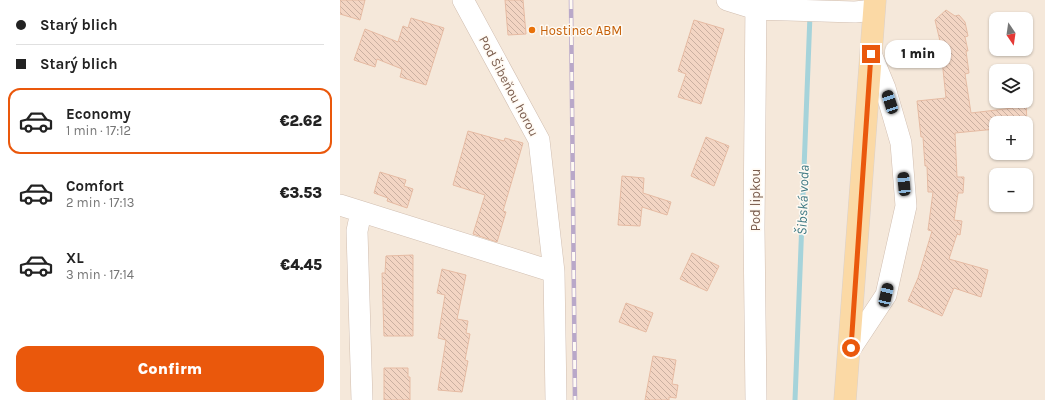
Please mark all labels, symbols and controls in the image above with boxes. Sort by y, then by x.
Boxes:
north arrow [989,12,1033,56]
map controls [989,12,1033,212]
text: Starý blich [40,16,117,34]
place label: Hostinec ABM [540,23,622,38]
marker: Hostinec ABM [527,25,537,35]
street label: Pod Šibeňou horou [476,33,543,139]
callout: 1 min [885,40,951,68]
route end [862,45,880,63]
text: 1 min [901,46,935,61]
text: Starý blich [40,55,117,73]
button: layers [989,64,1033,108]
car [881,89,899,115]
icon: car [18,103,54,139]
text: Economy [66,105,131,123]
text: €2.62 [280,112,322,130]
button: + [989,116,1033,160]
text: 1 min · 17:12 [66,123,131,138]
water label: Šibská voda [793,165,813,235]
button: − [989,168,1033,212]
street label: Pod lipkou [748,169,763,231]
car [897,172,911,196]
icon: car [18,175,54,211]
text: Comfort [66,177,124,195]
text: €3.53 [280,184,322,202]
text: 2 min · 17:13 [66,195,134,210]
icon: car [18,247,54,283]
text: XL [66,249,84,267]
text: €4.45 [280,256,322,274]
text: 3 min · 17:14 [66,267,134,282]
car [877,282,895,308]
route start [842,339,860,357]
button: Confirm [16,346,324,392]

